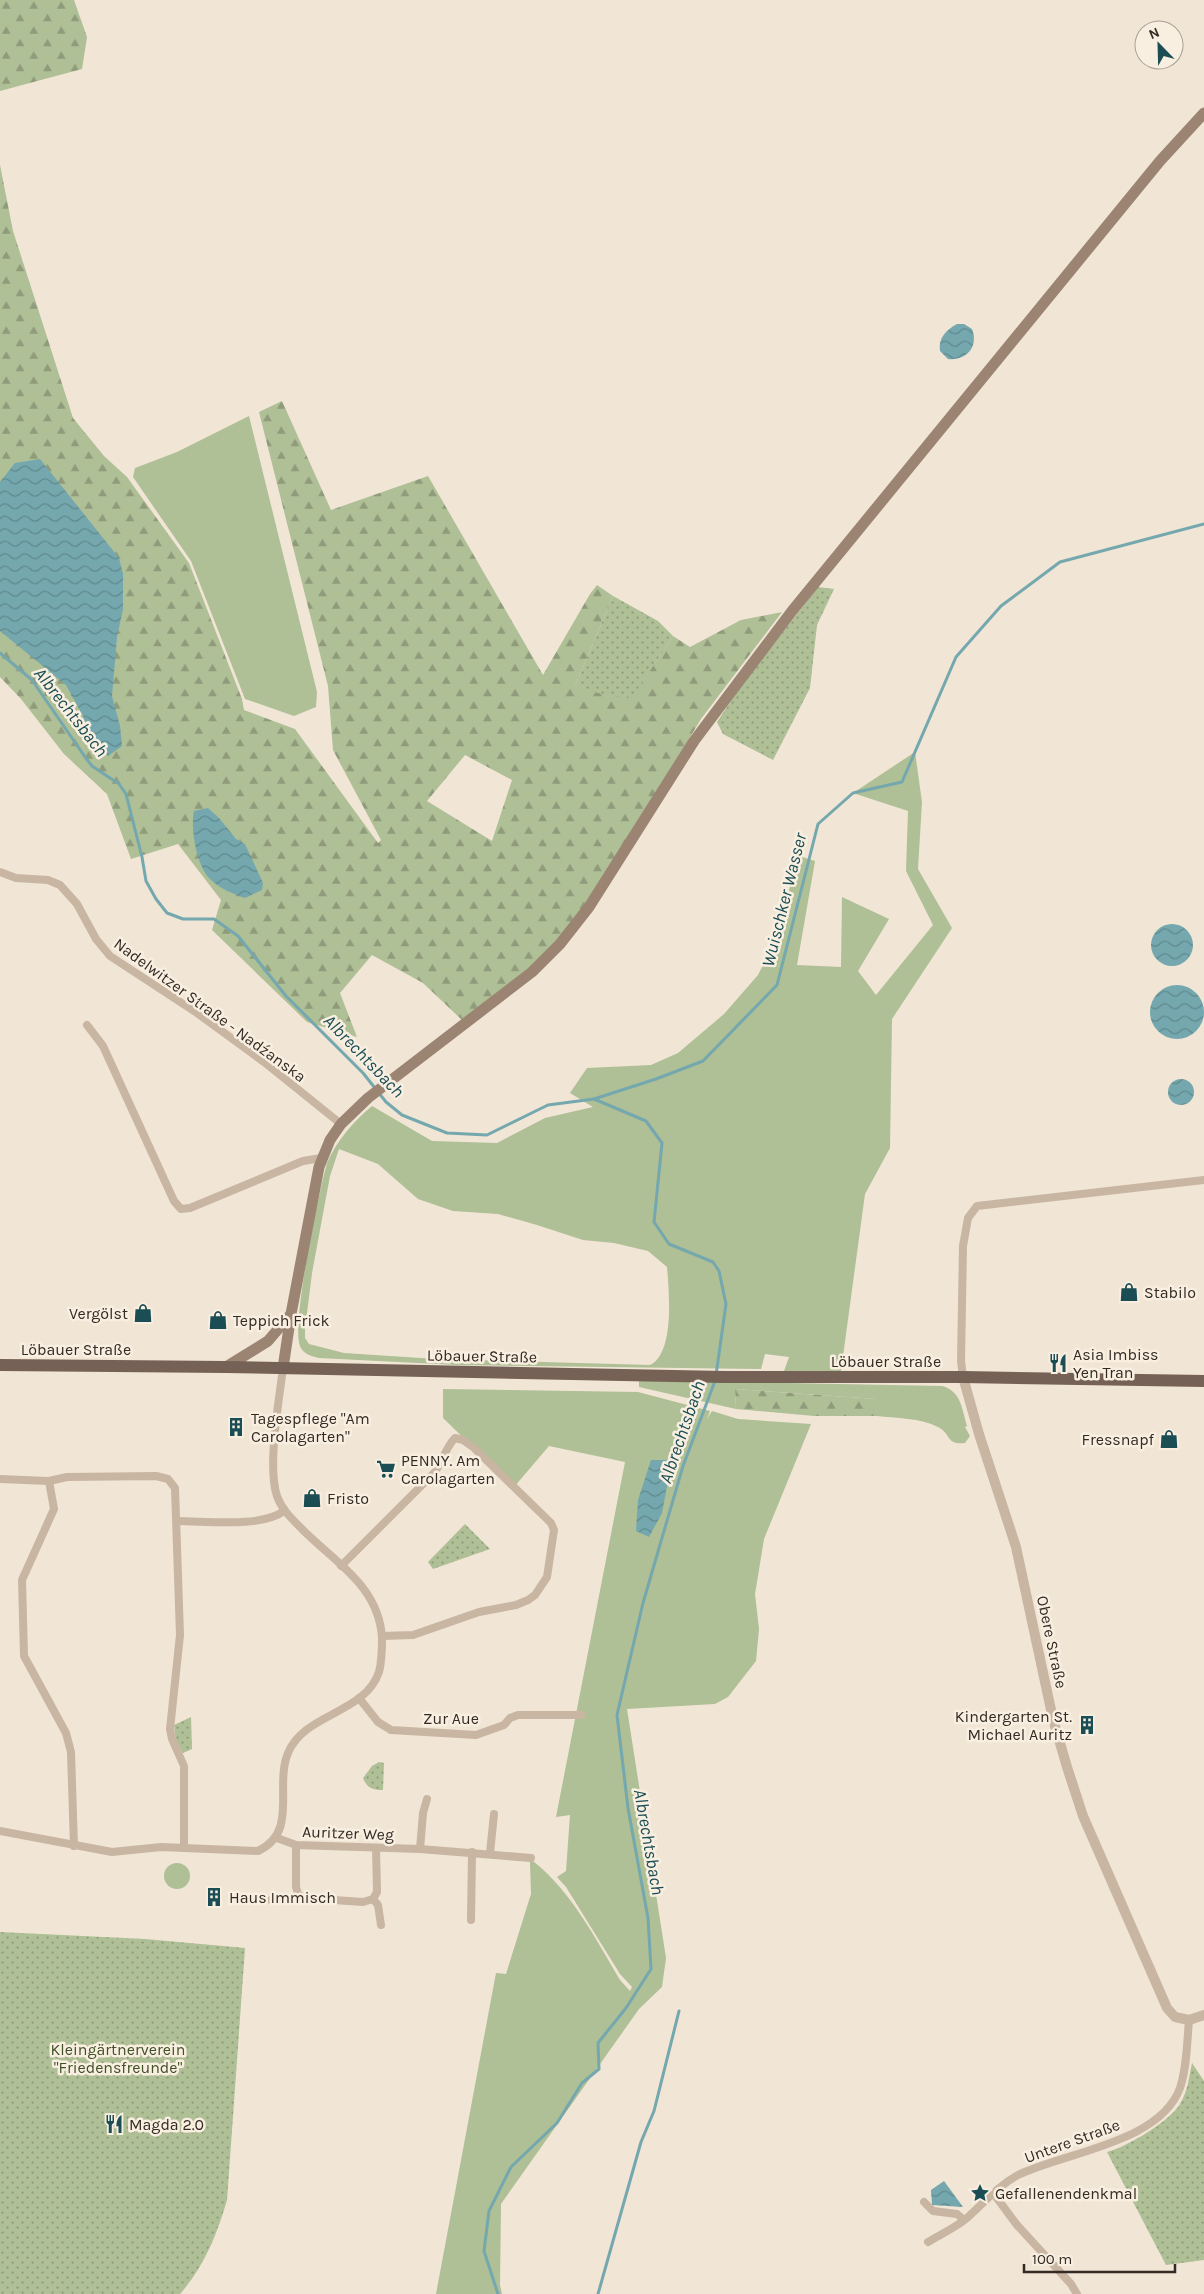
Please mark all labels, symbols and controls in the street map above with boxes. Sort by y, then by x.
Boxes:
north arrow [1134,20,1184,70]
text: N [1146,24,1162,43]
water label: Albrechtsbach [29,663,113,761]
water label: Wuischker Wasser [757,830,811,969]
street label: Nadelwitzer Straße - Nadźanska [110,934,310,1086]
water label: Albrechtsbach [319,1010,409,1102]
shop icon: Stabilo [1118,1281,1140,1303]
place label: Stabilo [1144,1283,1196,1302]
shop icon: Vergölst [132,1302,154,1324]
place label: Vergölst [69,1304,128,1323]
shop icon: Teppich Frick [207,1309,229,1331]
place label: Teppich Frick [233,1311,329,1330]
street label: Löbauer Straße [21,1340,131,1359]
place label: Asia Imbiss Yen Tran [1073,1345,1159,1382]
street label: Löbauer Straße [427,1346,537,1366]
street label: Löbauer Straße [831,1352,941,1371]
restaurant icon: Asia Imbiss Yen Tran [1047,1352,1069,1374]
water label: Albrechtsbach [654,1378,710,1486]
place label: Tagespflege "Am Carolagarten" [251,1409,370,1446]
building icon: Tagespflege "Am Carolagarten" [225,1416,247,1438]
shop icon: Fressnapf [1158,1428,1180,1450]
place label: Fressnapf [1082,1430,1155,1449]
place label: PENNY. Am Carolagarten [401,1451,495,1488]
supermarket icon: PENNY. Am Carolagarten [375,1458,397,1480]
shop icon: Fristo [301,1487,323,1509]
place label: Fristo [327,1489,369,1508]
street label: Obere Straße [1033,1594,1071,1690]
place label: Kindergarten St. Michael Auritz [955,1707,1072,1744]
street label: Zur Aue [423,1709,479,1728]
building icon: Kindergarten St. Michael Auritz [1076,1714,1098,1736]
water label: Albrechtsbach [629,1787,669,1897]
street label: Auritzer Weg [302,1822,394,1844]
building icon: Haus Immisch [203,1886,225,1908]
place label: Haus Immisch [229,1888,336,1907]
park label: Kleingärtnerverein "Friedensfreunde" [51,2040,185,2077]
restaurant icon: Magda 2.0 [103,2113,125,2135]
place label: Magda 2.0 [129,2115,204,2134]
street label: Untere Straße [1022,2115,1122,2167]
place icon: Gefallenendenkmal [969,2182,991,2204]
place label: Gefallenendenkmal [995,2184,1137,2203]
scale bar [1024,2242,1175,2274]
text: 100 m [1032,2250,1072,2268]

